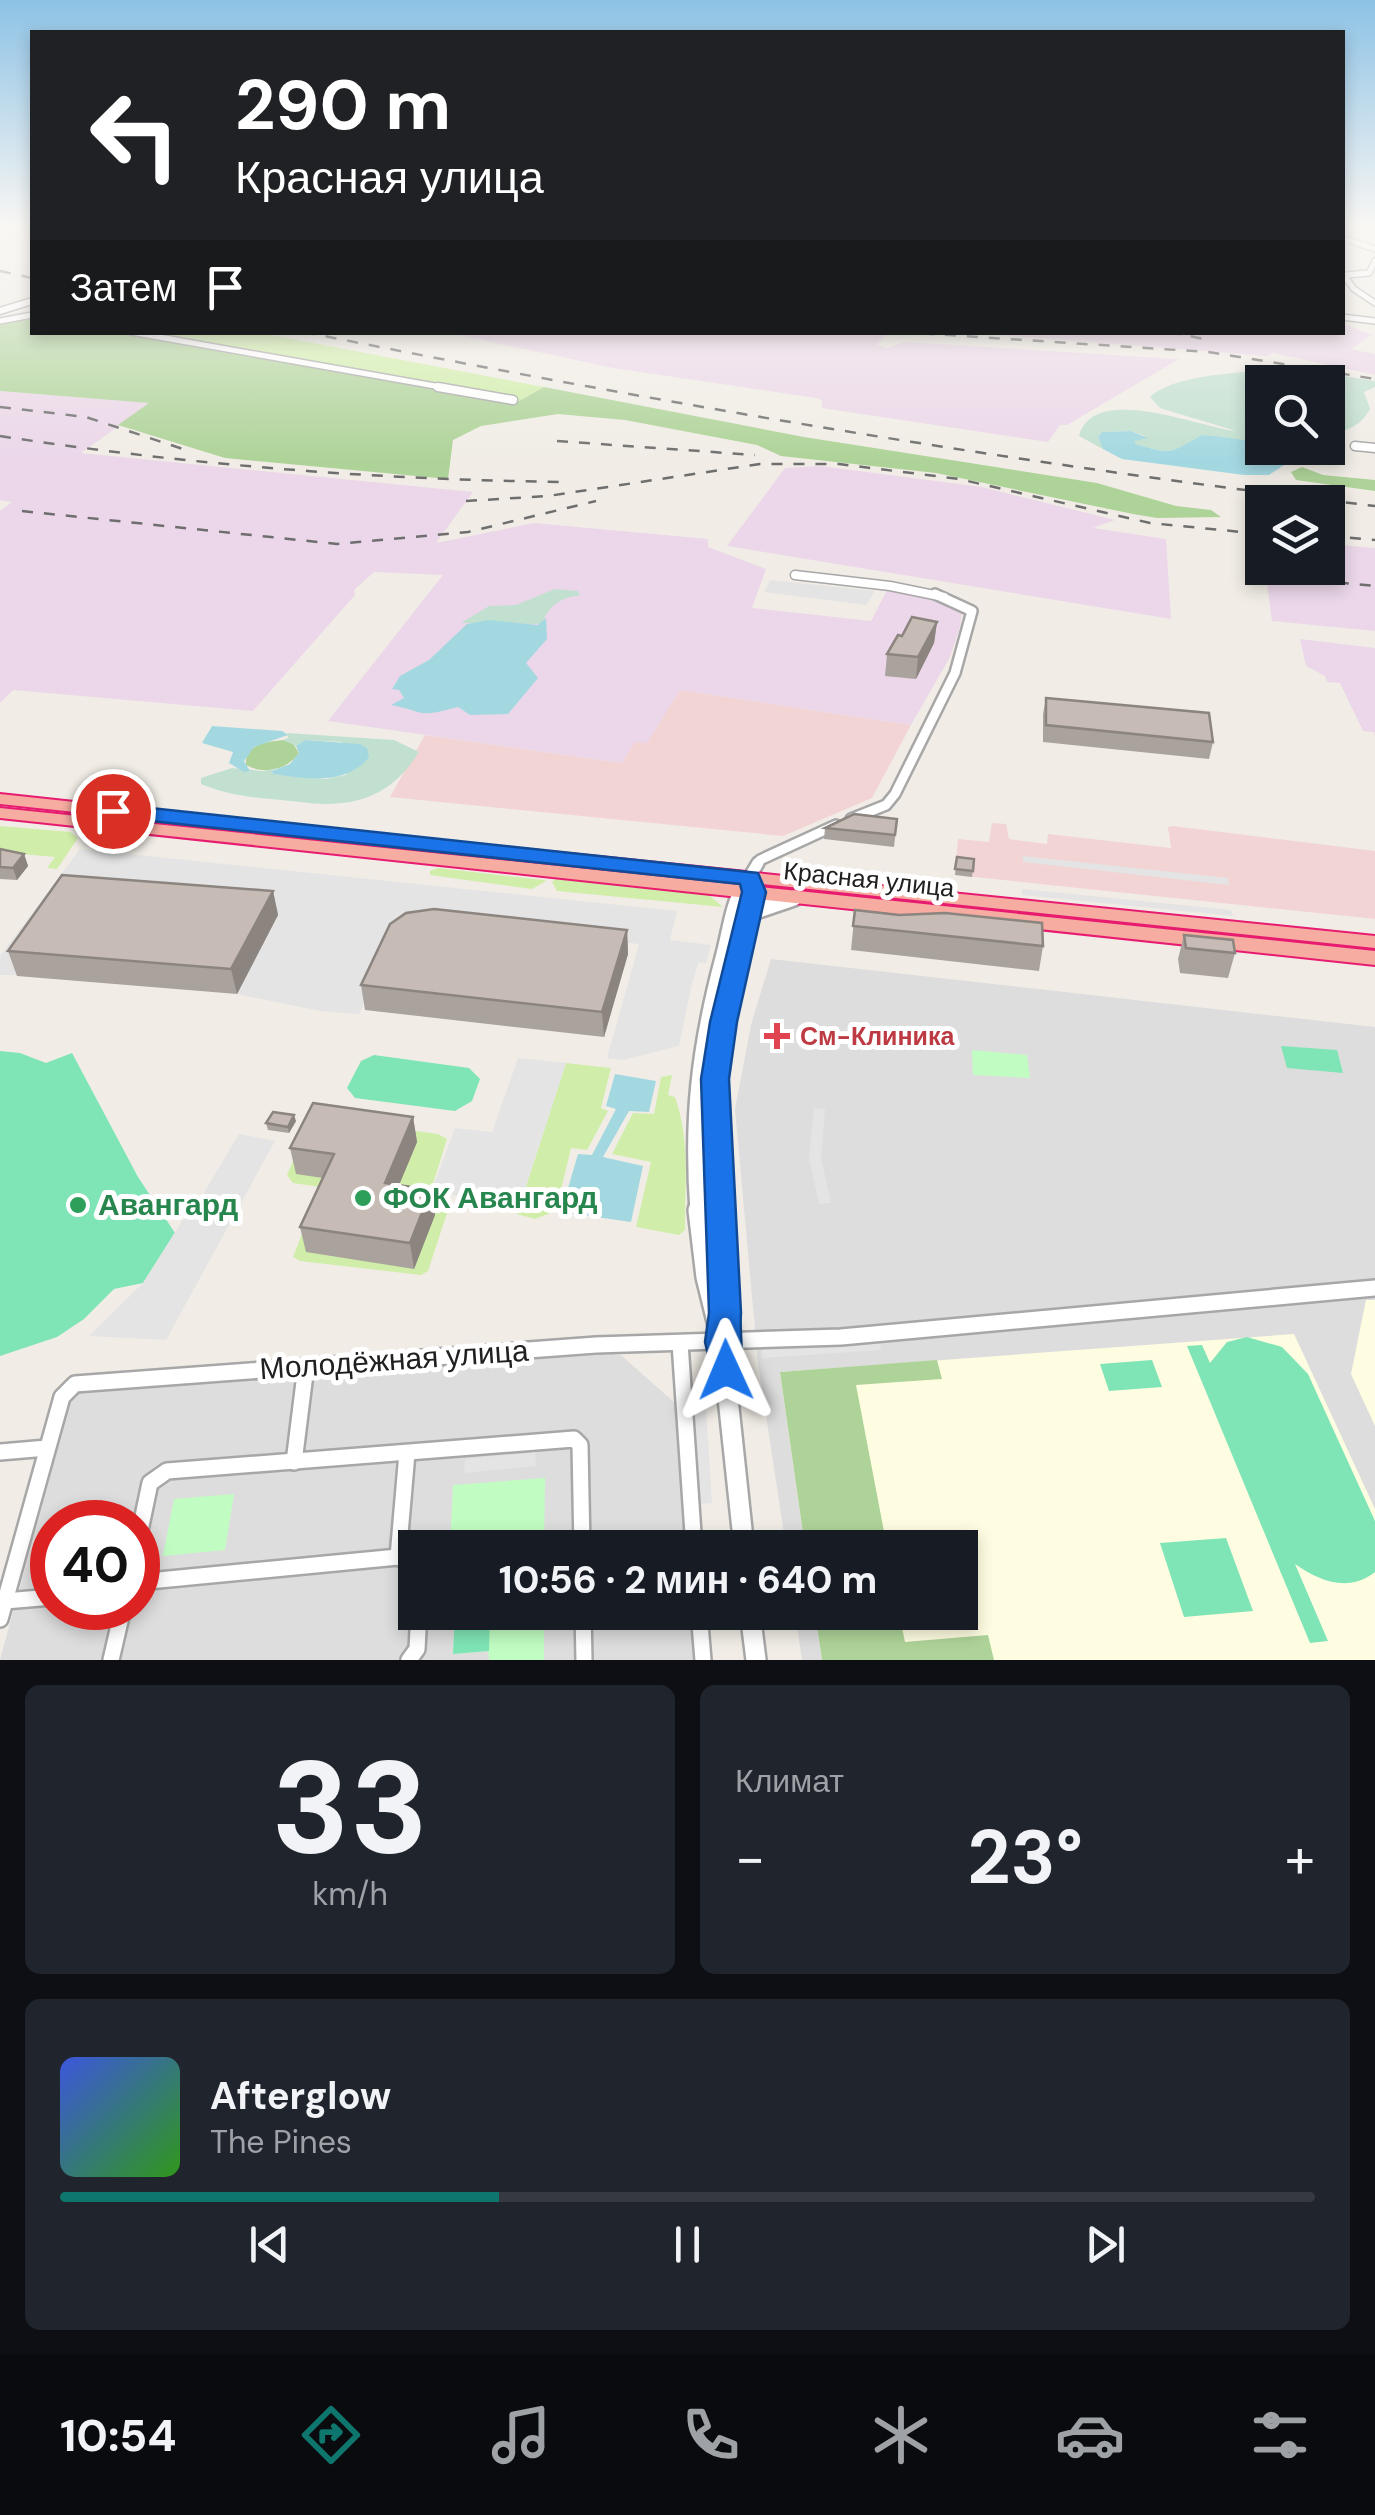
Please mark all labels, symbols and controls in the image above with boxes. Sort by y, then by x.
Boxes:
text: 290 m [235,60,451,151]
icon: left [70,70,200,200]
text: Красная улица [235,148,544,207]
icon: arrive [198,260,253,315]
text: Затем [70,263,178,313]
map controls [1245,365,1345,585]
button: search [1245,365,1345,465]
button: layers [1245,485,1345,585]
pin [71,769,156,854]
icon: arrive [86,784,141,839]
street label: Красная улица [782,854,956,905]
place label: См-Клиника [800,1020,955,1053]
marker: См-Клиника [764,1023,790,1049]
place label: ФОК Авангард [383,1178,598,1217]
place label: Авангард [98,1185,238,1224]
marker: ФОК Авангард [352,1187,374,1209]
marker: Авангард [67,1194,89,1216]
position arrow [674,1318,778,1422]
street label: Молодёжная улица [258,1331,530,1388]
speed limit sign: 40 [30,1500,160,1630]
text: 10:56 · 2 мин · 640 m [499,1555,877,1605]
text: 33 [272,1723,428,1892]
text: Климат [735,1760,844,1802]
text: 23° [967,1809,1083,1906]
text: − [735,1822,765,1894]
text: + [1285,1822,1315,1894]
text: km/h [312,1873,388,1915]
text: Afterglow [210,2071,391,2121]
text: The Pines [210,2121,352,2163]
icon: previous [242,2217,297,2272]
icon: pause [660,2217,715,2272]
icon: next [1078,2217,1133,2272]
icon: directions [296,2400,366,2470]
icon: music [486,2400,556,2470]
icon: phone [676,2400,746,2470]
icon: climate [866,2400,936,2470]
icon: car [1055,2400,1125,2470]
icon: filters [1245,2400,1315,2470]
text: 10:54 [60,2406,177,2465]

